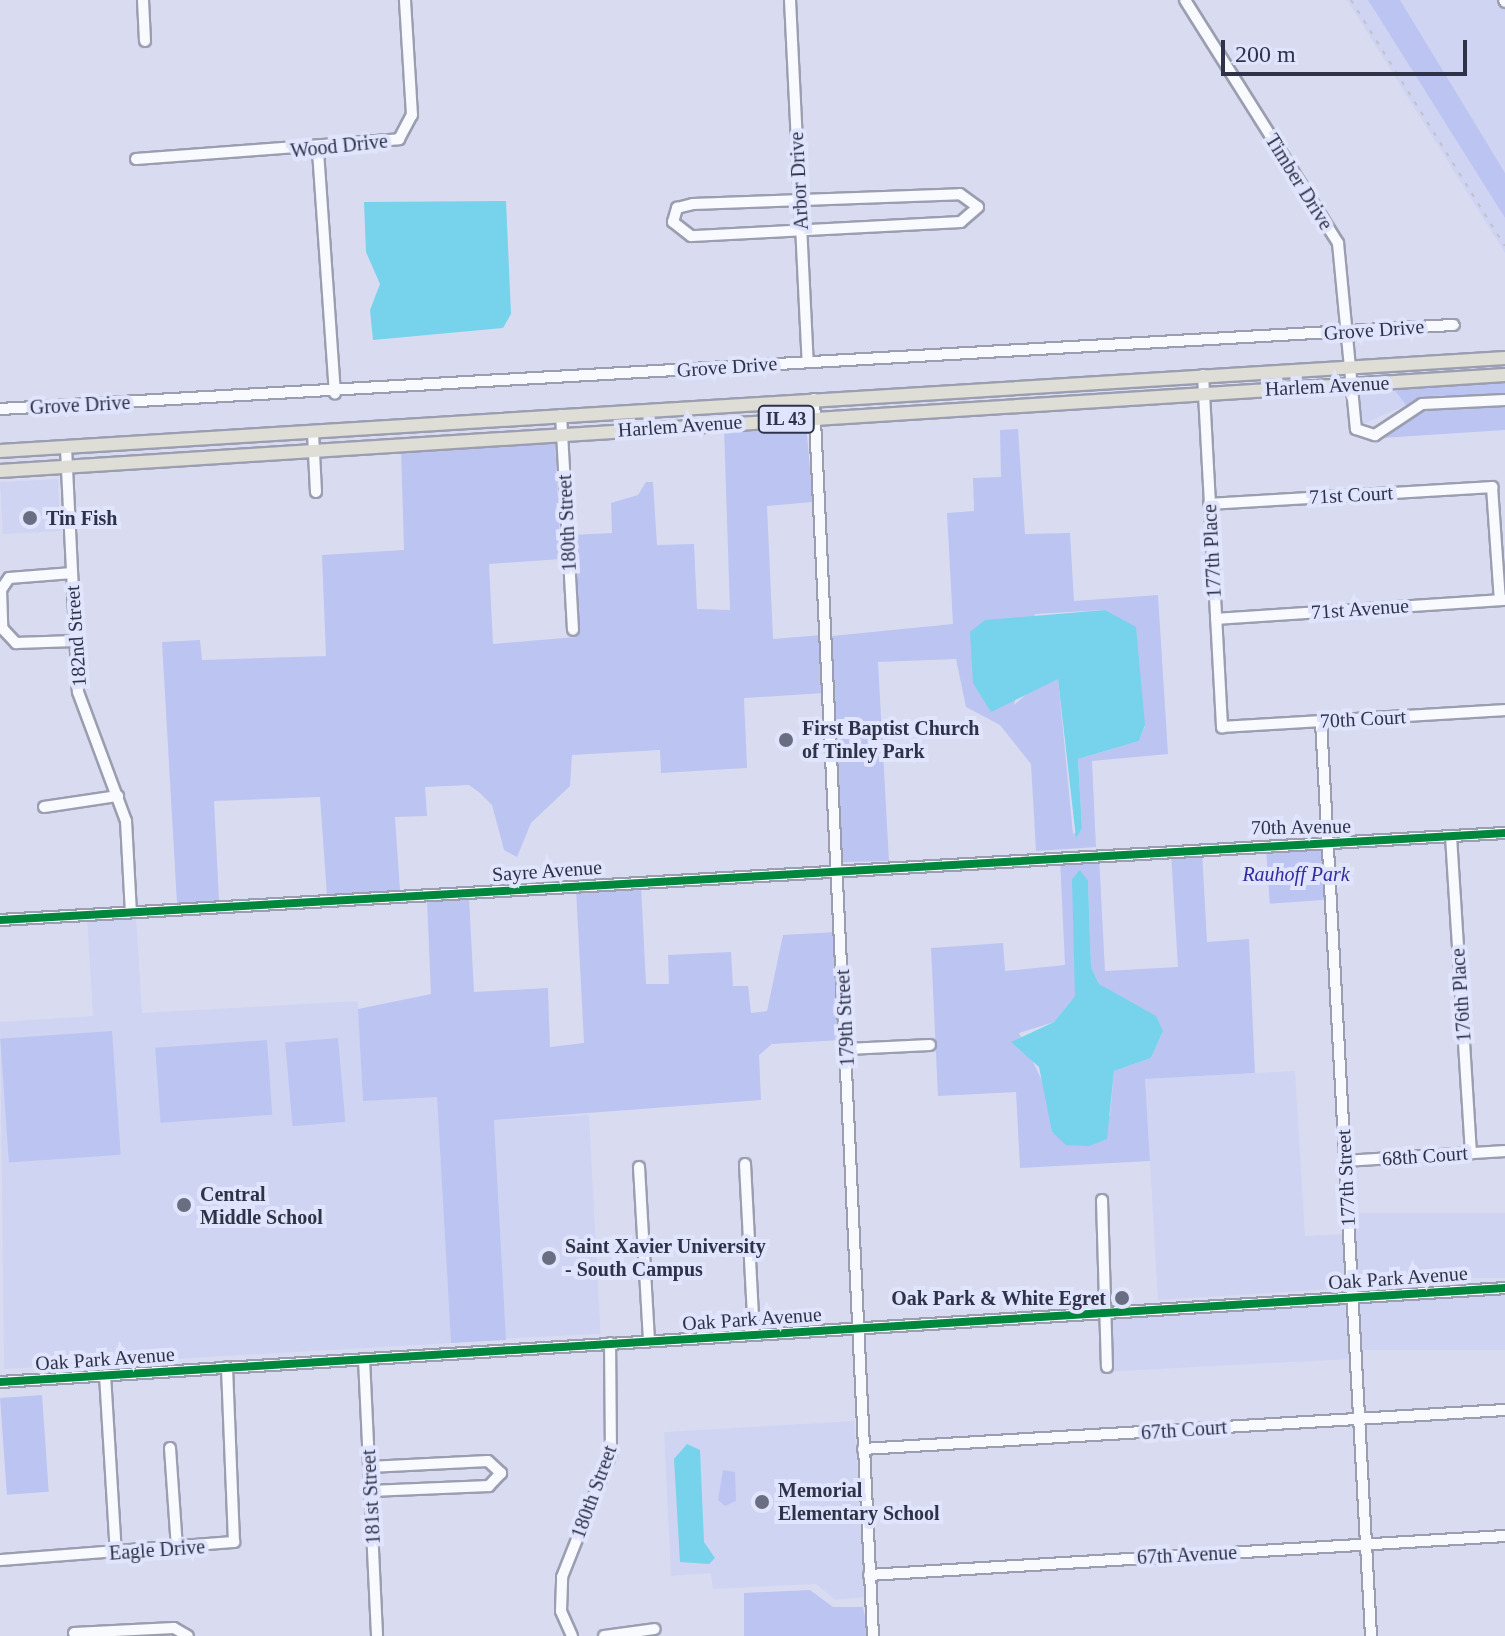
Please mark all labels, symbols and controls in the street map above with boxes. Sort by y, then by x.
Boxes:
scale bar [1225,24,1471,74]
text: 200 m [1235,41,1296,67]
street label: Wood Drive [289,129,389,163]
street label: Timber Drive [1260,130,1338,234]
street label: Arbor Drive [784,131,814,231]
street label: Grove Drive [1323,315,1425,345]
street label: Grove Drive [676,352,778,382]
street label: Harlem Avenue [1264,371,1390,401]
street label: Grove Drive [29,390,131,420]
road number: IL 43 [756,405,816,433]
street label: Harlem Avenue [616,410,744,442]
street label: 180th Street [552,474,582,572]
street label: 71st Court [1308,481,1394,509]
street label: 177th Place [1198,504,1226,598]
place label: Tin Fish [46,506,117,530]
marker: Tin Fish [21,509,39,527]
street label: 182nd Street [60,584,92,688]
street label: 71st Avenue [1310,594,1410,624]
street label: 70th Court [1319,705,1407,733]
place label: First Baptist Church of Tinley Park [802,716,979,763]
marker: First Baptist Church of Tinley Park [777,731,795,749]
street label: 70th Avenue [1250,814,1352,840]
street label: Sayre Avenue [491,855,603,887]
park label: Rauhoff Park [1242,862,1350,886]
street label: 176th Place [1446,947,1476,1043]
street label: 179th Street [830,969,860,1067]
street label: 177th Street [1331,1129,1361,1227]
street label: 68th Court [1381,1141,1469,1171]
place label: Central Middle School [200,1182,323,1229]
marker: Central Middle School [175,1196,193,1214]
place label: Saint Xavier University - South Campus [565,1234,766,1281]
marker: Saint Xavier University - South Campus [540,1249,558,1267]
street label: Oak Park Avenue [1327,1261,1469,1295]
place label: Oak Park & White Egret [891,1286,1106,1310]
marker: Oak Park & White Egret [1113,1289,1131,1307]
street label: Oak Park Avenue [681,1302,823,1336]
street label: Oak Park Avenue [34,1342,176,1376]
street label: 67th Court [1140,1415,1228,1445]
street label: 180th Street [566,1442,622,1542]
street label: 181st Street [357,1449,385,1545]
place label: Memorial Elementary School [778,1478,940,1525]
marker: Memorial Elementary School [753,1493,771,1511]
street label: Eagle Drive [108,1535,206,1565]
street label: 67th Avenue [1136,1540,1238,1570]

